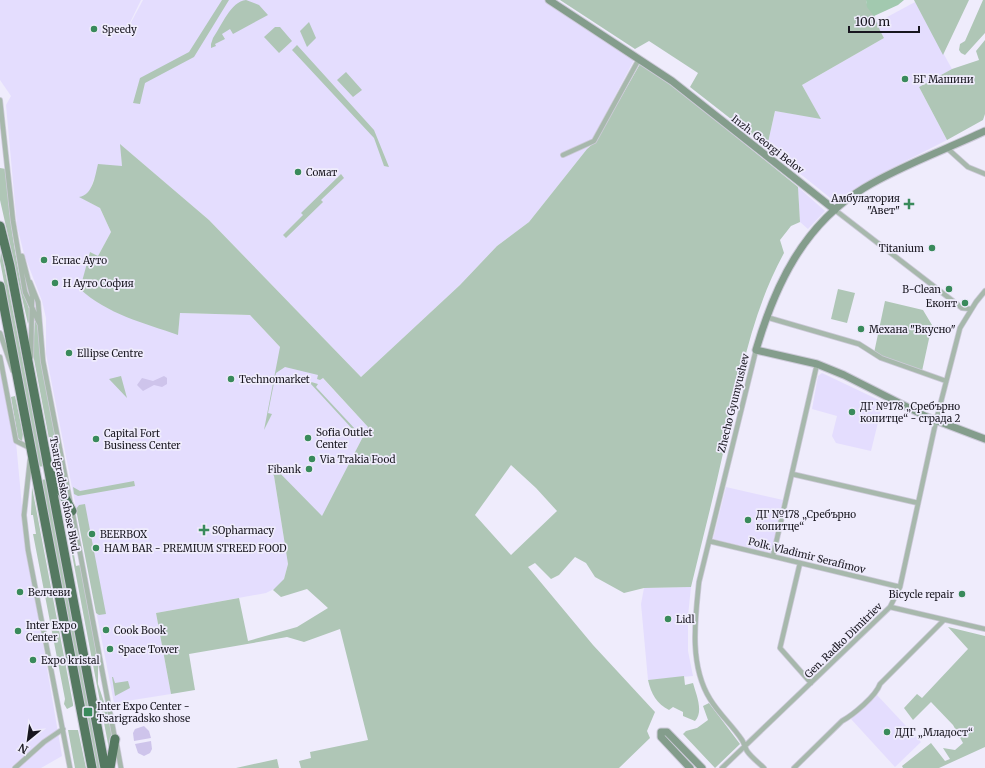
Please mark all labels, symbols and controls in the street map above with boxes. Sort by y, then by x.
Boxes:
scale bar [849,8,919,34]
text: 100 m [855,14,890,29]
place label: Speedy [102,23,137,36]
marker: Speedy [89,24,99,34]
place label: БГ Машини [913,73,974,86]
marker: БГ Машини [900,74,910,84]
street label: Inzh. Georgi Belov [729,112,807,177]
place label: Сомат [306,166,337,179]
marker: Сомат [293,167,303,177]
place label: Амбулатория "Авет" [830,192,900,217]
marker: Амбулатория "Авет" [903,198,915,210]
place label: Titanium [879,242,924,255]
marker: Titanium [927,243,937,253]
place label: Еспас Ауто [52,254,107,267]
marker: Еспас Ауто [39,255,49,265]
place label: Н Ауто София [63,277,134,290]
marker: Н Ауто София [50,278,60,288]
place label: B-Clean [902,283,941,296]
marker: B-Clean [944,284,954,294]
place label: Еконт [926,297,957,310]
marker: Еконт [960,298,970,308]
place label: Механа "Вкусно" [869,323,956,336]
marker: Механа "Вкусно" [856,324,866,334]
place label: Ellipse Centre [77,347,143,360]
marker: Ellipse Centre [64,348,74,358]
street label: Zhecho Gyumyushev [715,352,752,454]
place label: Technomarket [239,373,310,386]
marker: Technomarket [226,374,236,384]
place label: ДГ №178 „Сребърно копитце“ - сграда 2 [860,400,960,425]
marker: ДГ №178 „Сребърно копитце“ - сграда 2 [847,407,857,417]
place label: Sofia Outlet Center [316,426,372,451]
place label: Capital Fort Business Center [104,427,181,452]
marker: Sofia Outlet Center [303,433,313,443]
marker: Capital Fort Business Center [91,434,101,444]
street label: Tsarigradsko shose Blvd. [47,435,82,555]
place label: Via Trakia Food [319,453,396,466]
marker: Via Trakia Food [307,454,317,464]
place label: Fibank [268,463,302,476]
marker: Fibank [304,464,314,474]
place label: ДГ №178 „Сребърно копитце“ [756,508,856,533]
marker: ДГ №178 „Сребърно копитце“ [743,515,753,525]
place label: SOpharmacy [212,524,274,537]
marker: SOpharmacy [199,525,209,535]
place label: BEERBOX [100,528,148,541]
marker: BEERBOX [87,529,97,539]
street label: Polk. Vladimir Serafimov [747,535,867,576]
place label: HAM BAR - PREMIUM STREED FOOD [104,542,287,555]
marker: HAM BAR - PREMIUM STREED FOOD [91,543,101,553]
place label: Велчеви [28,586,70,599]
marker: Велчеви [15,587,25,597]
place label: Bicycle repair [889,588,954,601]
marker: Bicycle repair [957,589,967,599]
street label: Gen. Radko Dimitriev [802,600,885,681]
place label: Lidl [676,613,695,626]
marker: Lidl [663,614,673,624]
place label: Inter Expo Center [26,619,77,644]
place label: Cook Book [114,624,167,637]
marker: Cook Book [101,625,111,635]
marker: Inter Expo Center [13,626,23,636]
place label: Space Tower [118,643,179,656]
marker: Space Tower [105,644,115,654]
place label: Expo kristal [41,654,100,667]
marker: Expo kristal [28,655,38,665]
place label: Inter Expo Center - Tsarigradsko shose [97,700,190,725]
marker: Inter Expo Center - Tsarigradsko shose [82,706,94,718]
north arrow [8,720,48,760]
place label: ДДГ „Младост“ [895,726,973,739]
marker: ДДГ „Младост“ [882,727,892,737]
text: N [16,740,30,757]

